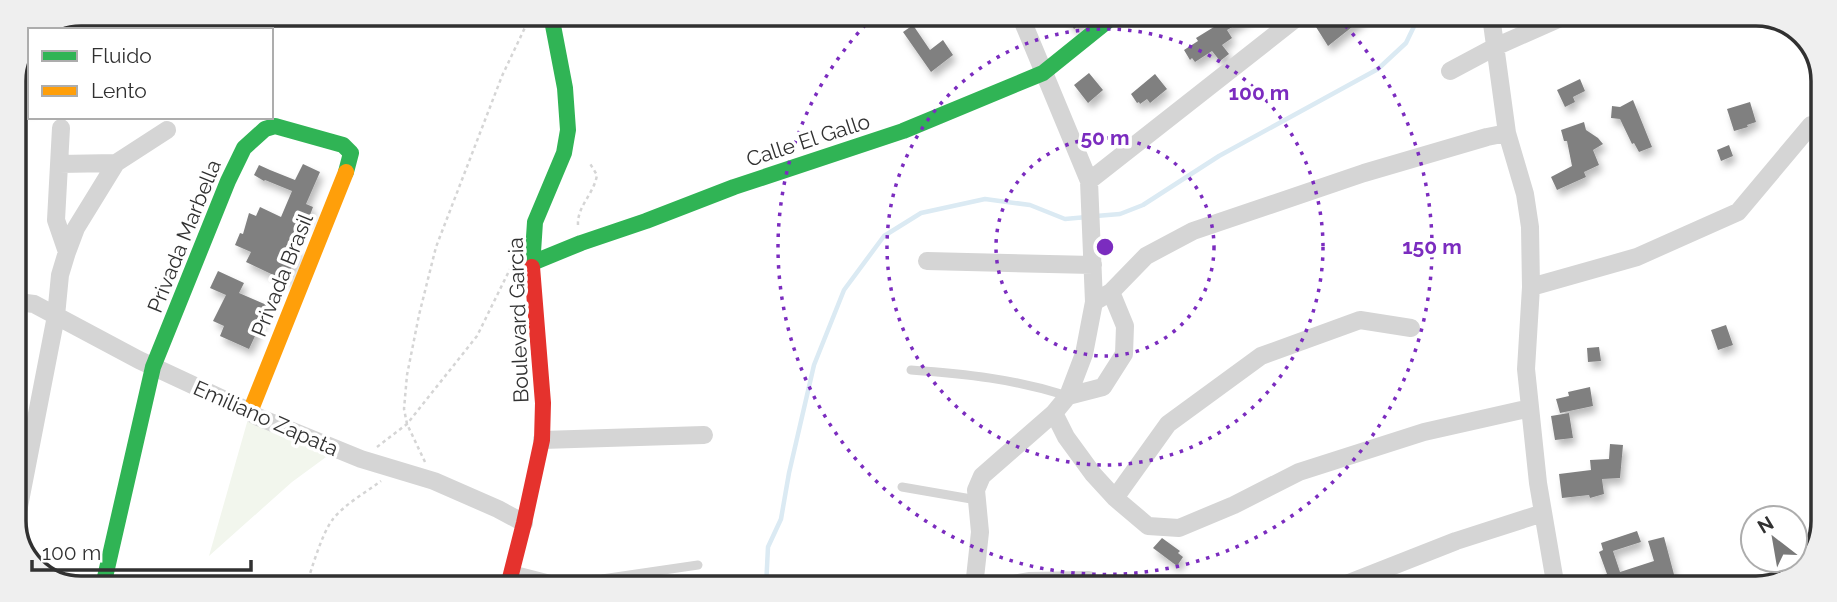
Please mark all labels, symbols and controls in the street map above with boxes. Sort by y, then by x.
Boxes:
legend [28,28,273,119]
text: Fluido [91,43,152,68]
text: Lento [91,78,147,103]
text: 100 m [1229,80,1289,105]
street label: Calle El Gallo [743,108,873,172]
text: 50 m [1080,125,1130,150]
street label: Privada Marbella [142,156,226,316]
street label: Privada Brasil [246,210,318,340]
text: 150 m [1402,234,1462,259]
centre of rings [1093,235,1117,259]
street label: Boulevard Garcia [503,237,533,403]
street label: Emiliano Zapata [190,375,342,461]
north arrow [1739,504,1809,574]
text: N [1753,511,1777,538]
scale bar [32,528,250,572]
text: 100 m [42,540,101,565]

